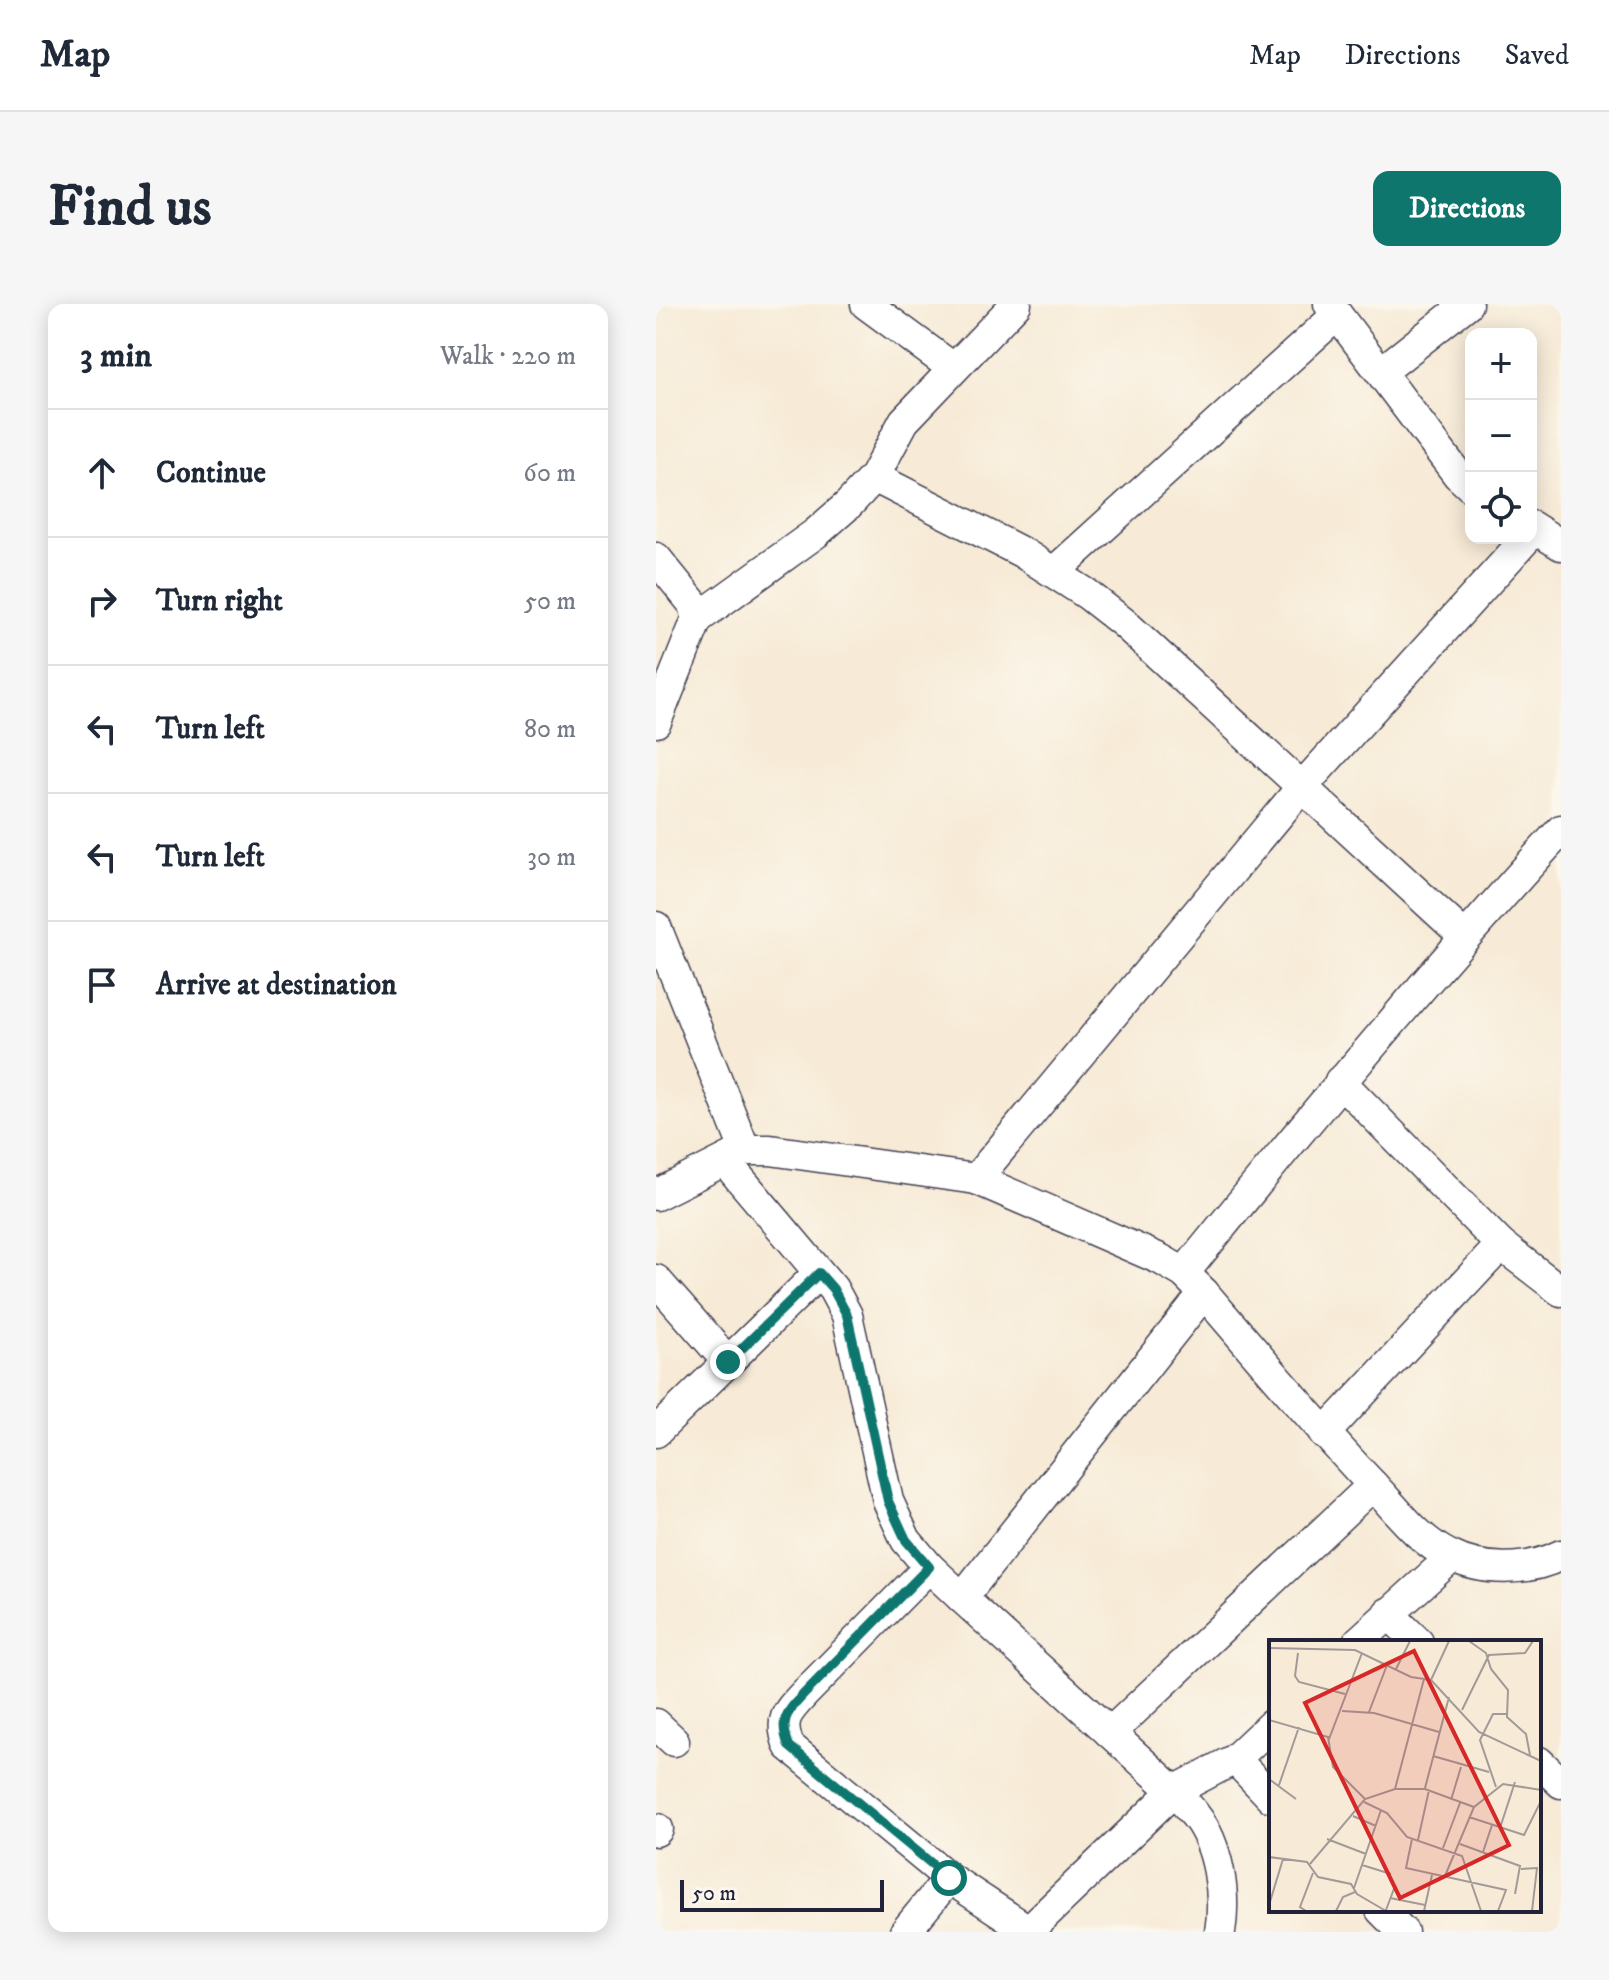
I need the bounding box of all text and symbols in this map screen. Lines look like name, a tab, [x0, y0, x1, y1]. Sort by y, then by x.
text: Map	[40, 31, 110, 79]
text: Map	[1249, 38, 1301, 73]
text: Directions	[1345, 38, 1461, 73]
text: Saved	[1505, 38, 1569, 73]
button: Directions	[1373, 171, 1561, 246]
text: Find us	[48, 173, 212, 243]
map controls	[1465, 328, 1537, 544]
button: +	[1465, 328, 1537, 400]
text: 3 min	[80, 335, 152, 377]
text: Walk · 220 m	[440, 340, 576, 373]
button: −	[1465, 400, 1537, 472]
icon: ahead	[80, 451, 124, 495]
text: Continue	[156, 455, 266, 492]
text: 60 m	[523, 457, 576, 490]
button: locate	[1465, 472, 1537, 544]
icon: right	[80, 579, 124, 623]
text: Turn right	[156, 583, 283, 620]
text: 50 m	[524, 585, 576, 618]
icon: left	[80, 707, 124, 751]
text: Turn left	[156, 711, 265, 748]
text: 80 m	[524, 713, 576, 746]
icon: left	[80, 835, 124, 879]
text: Turn left	[156, 839, 265, 876]
text: 30 m	[527, 841, 576, 874]
icon: arrive	[80, 963, 124, 1007]
text: Arrive at destination	[156, 967, 397, 1004]
route end	[710, 1344, 746, 1380]
inset map	[1269, 1640, 1541, 1912]
route start	[931, 1860, 967, 1896]
scale bar	[680, 1876, 884, 1912]
text: 50 m	[692, 1880, 736, 1907]

